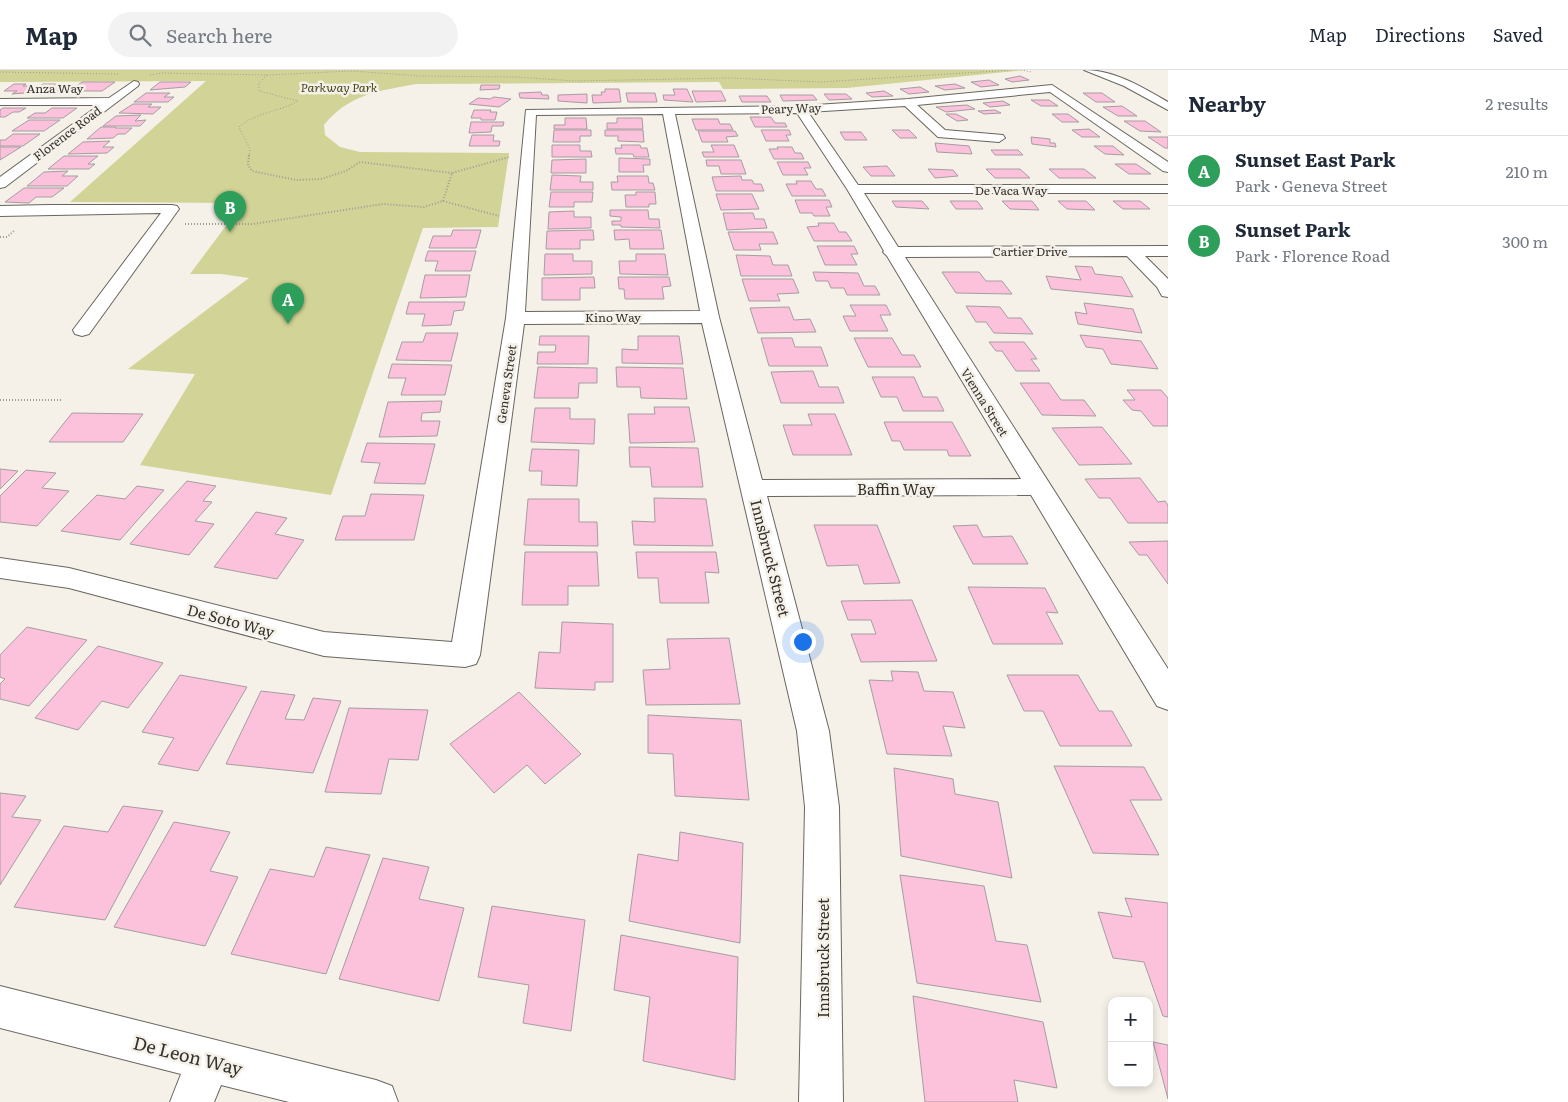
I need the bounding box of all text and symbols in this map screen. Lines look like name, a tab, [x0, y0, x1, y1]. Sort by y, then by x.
search box	[108, 12, 458, 57]
text: Map	[25, 17, 78, 52]
icon: search	[126, 21, 154, 49]
text: Search here	[166, 21, 272, 49]
text: Map	[1309, 21, 1347, 48]
text: Directions	[1375, 21, 1465, 48]
text: Saved	[1493, 21, 1543, 48]
park label: Parkway Park	[301, 78, 378, 96]
street label: Anza Way	[27, 79, 84, 97]
text: Nearby	[1188, 87, 1266, 118]
text: 2 results	[1485, 91, 1548, 115]
street label: Peary Way	[760, 98, 822, 118]
street label: Florence Road	[29, 101, 105, 165]
text: Sunset East Park	[1235, 145, 1396, 173]
text: A	[1198, 159, 1210, 183]
text: 210 m	[1505, 159, 1548, 183]
text: Park · Geneva Street	[1235, 173, 1387, 197]
street label: De Vaca Way	[975, 181, 1047, 199]
pin: B	[214, 191, 246, 232]
text: Sunset Park	[1235, 215, 1351, 243]
text: B	[1198, 229, 1210, 253]
text: 300 m	[1502, 229, 1548, 253]
street label: Cartier Drive	[993, 242, 1067, 260]
text: Park · Florence Road	[1235, 243, 1390, 267]
pin: A	[272, 283, 304, 324]
street label: Kino Way	[585, 308, 641, 326]
street label: Geneva Street	[492, 343, 520, 424]
street label: Vienna Street	[957, 364, 1013, 440]
street label: Baffin Way	[857, 477, 935, 500]
street label: Innsbruck Street	[745, 497, 797, 619]
street label: De Soto Way	[185, 597, 278, 643]
your location	[790, 629, 816, 655]
street label: Innsbruck Street	[811, 898, 834, 1018]
map controls	[1108, 997, 1153, 1087]
button: +	[1108, 997, 1153, 1042]
street label: De Leon Way	[130, 1028, 246, 1082]
button: −	[1108, 1042, 1153, 1087]

